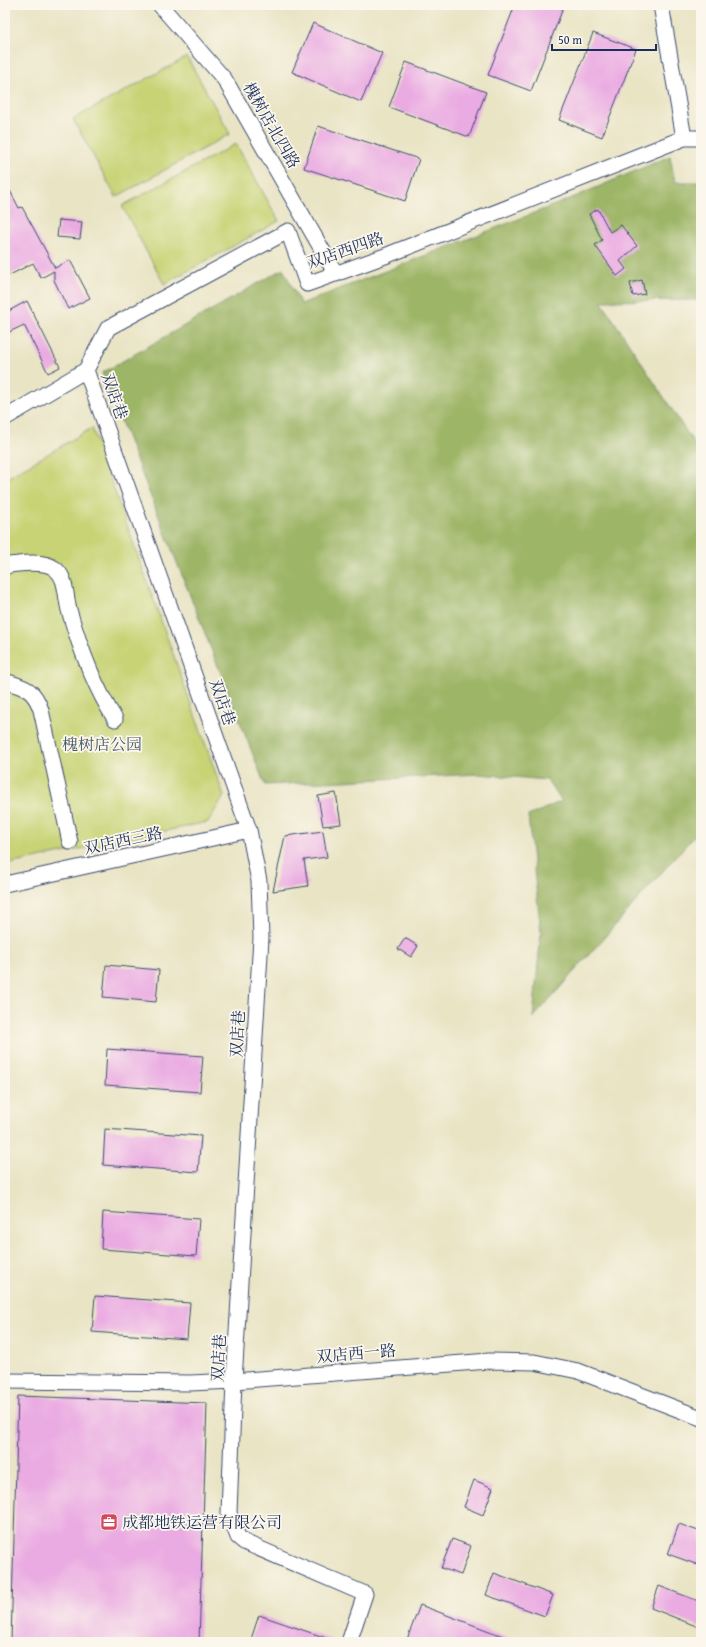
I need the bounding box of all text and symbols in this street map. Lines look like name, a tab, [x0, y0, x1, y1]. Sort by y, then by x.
scale bar	[552, 26, 656, 52]
text: 50 m	[558, 31, 582, 48]
street label: 槐树店北四路	[238, 77, 306, 173]
street label: 双店西四路	[303, 226, 387, 274]
street label: 双店巷	[96, 369, 134, 423]
street label: 双店巷	[204, 675, 242, 729]
park label: 槐树店公园	[62, 732, 142, 756]
street label: 双店西三路	[81, 820, 165, 860]
street label: 双店巷	[224, 1009, 250, 1059]
street label: 双店巷	[205, 1333, 231, 1383]
street label: 双店西一路	[315, 1338, 397, 1368]
place label: 成都地铁运营有限公司	[122, 1510, 282, 1534]
office icon: 成都地铁运营有限公司	[99, 1512, 119, 1532]

